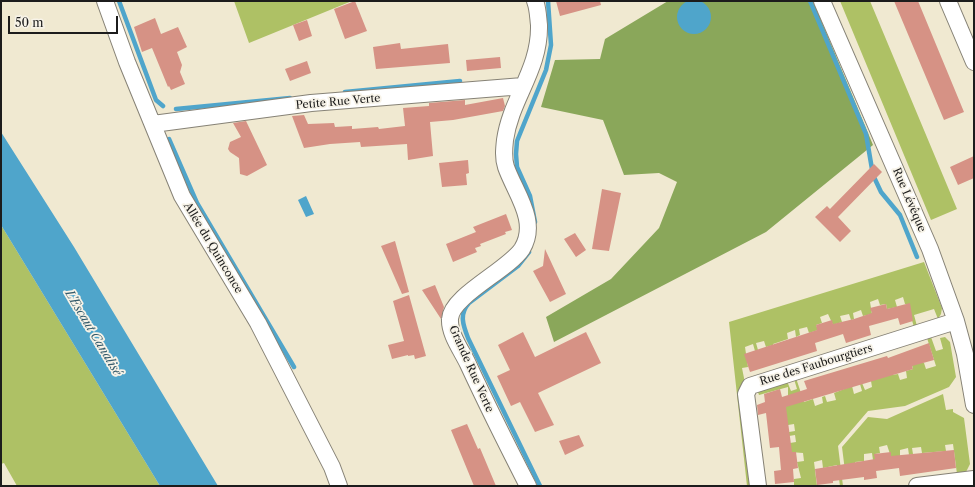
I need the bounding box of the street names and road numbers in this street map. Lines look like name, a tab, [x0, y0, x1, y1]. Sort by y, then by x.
street label: Petite Rue Verte	[295, 92, 381, 112]
street label: Rue Lévêque	[890, 166, 928, 234]
street label: Allée du Quinconce	[181, 200, 245, 296]
street label: Grande Rue Verte	[446, 324, 496, 414]
street label: Rue des Faubourgtiers	[758, 342, 874, 388]

